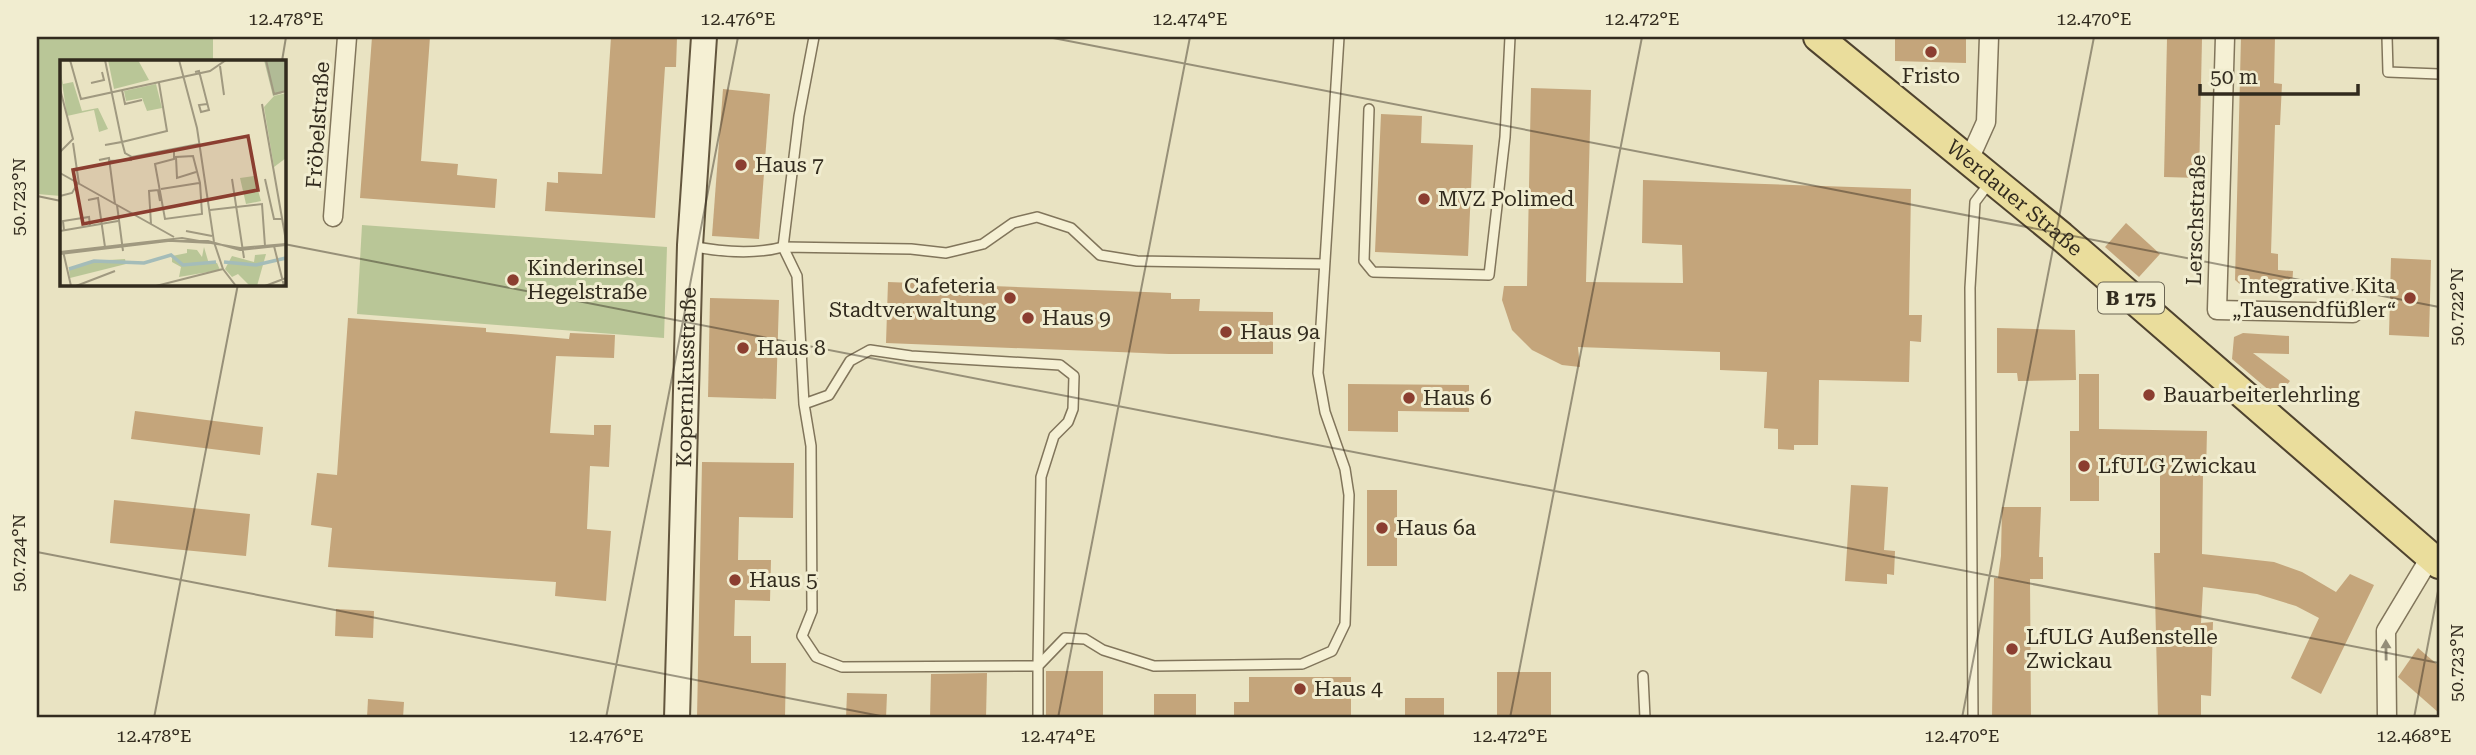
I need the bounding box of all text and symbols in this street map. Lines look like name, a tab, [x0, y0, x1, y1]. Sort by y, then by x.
text: 12.478°E	[248, 8, 324, 29]
text: 12.476°E	[700, 8, 776, 29]
text: 12.474°E	[1152, 8, 1228, 29]
text: 12.472°E	[1604, 8, 1680, 29]
text: 12.470°E	[2056, 8, 2132, 29]
marker: Fristo	[1923, 44, 1939, 60]
scale bar	[2200, 52, 2357, 96]
inset map	[60, 60, 285, 285]
street label: Fröbelstraße	[302, 61, 334, 189]
place label: Fristo	[1902, 64, 1960, 88]
text: 50 m	[2210, 65, 2258, 89]
street label: Werdauer Straße	[1942, 135, 2087, 261]
place label: Haus 7	[755, 153, 824, 177]
street label: Lerschstraße	[2182, 154, 2210, 286]
marker: Haus 7	[733, 157, 749, 173]
text: 50.723°N	[8, 158, 29, 236]
place label: MVZ Polimed	[1438, 187, 1575, 211]
marker: MVZ Polimed	[1416, 191, 1432, 207]
place label: Kinderinsel Hegelstraße	[527, 256, 647, 304]
text: 50.722°N	[2446, 268, 2467, 346]
marker: Kinderinsel Hegelstraße	[505, 272, 521, 288]
place label: Cafeteria Stadtverwaltung	[829, 274, 997, 322]
place label: Integrative Kita „Tausendfüßler“	[2233, 274, 2397, 322]
road number: B 175	[2098, 282, 2164, 314]
street label: Kopernikusstraße	[672, 287, 701, 468]
marker: Cafeteria Stadtverwaltung	[1002, 290, 1018, 306]
marker: Integrative Kita „Tausendfüßler“	[2402, 290, 2418, 306]
place label: Haus 9	[1042, 306, 1111, 330]
marker: Haus 9	[1020, 310, 1036, 326]
place label: Haus 9a	[1240, 320, 1321, 344]
marker: Haus 9a	[1218, 324, 1234, 340]
place label: Haus 8	[757, 336, 826, 360]
marker: Haus 8	[735, 340, 751, 356]
place label: Bauarbeiterlehrling	[2163, 383, 2360, 407]
place label: Haus 6	[1423, 386, 1492, 410]
marker: Bauarbeiterlehrling	[2141, 387, 2157, 403]
marker: Haus 6	[1401, 390, 1417, 406]
place label: LfULG Zwickau	[2098, 454, 2256, 478]
marker: LfULG Zwickau	[2076, 458, 2092, 474]
text: 50.724°N	[8, 514, 29, 592]
place label: Haus 6a	[1396, 516, 1477, 540]
marker: Haus 6a	[1374, 520, 1390, 536]
place label: Haus 5	[749, 568, 818, 592]
marker: Haus 5	[727, 572, 743, 588]
text: 50.723°N	[2446, 624, 2467, 702]
place label: LfULG Außenstelle Zwickau	[2026, 625, 2218, 673]
one-way arrow	[2380, 639, 2392, 661]
marker: LfULG Außenstelle Zwickau	[2004, 641, 2020, 657]
place label: Haus 4	[1314, 677, 1383, 701]
marker: Haus 4	[1292, 681, 1308, 697]
text: 12.478°E	[116, 725, 192, 746]
text: 12.476°E	[568, 725, 644, 746]
text: 12.474°E	[1020, 725, 1096, 746]
text: 12.472°E	[1472, 725, 1548, 746]
text: 12.470°E	[1924, 725, 2000, 746]
text: 12.468°E	[2376, 725, 2452, 746]

